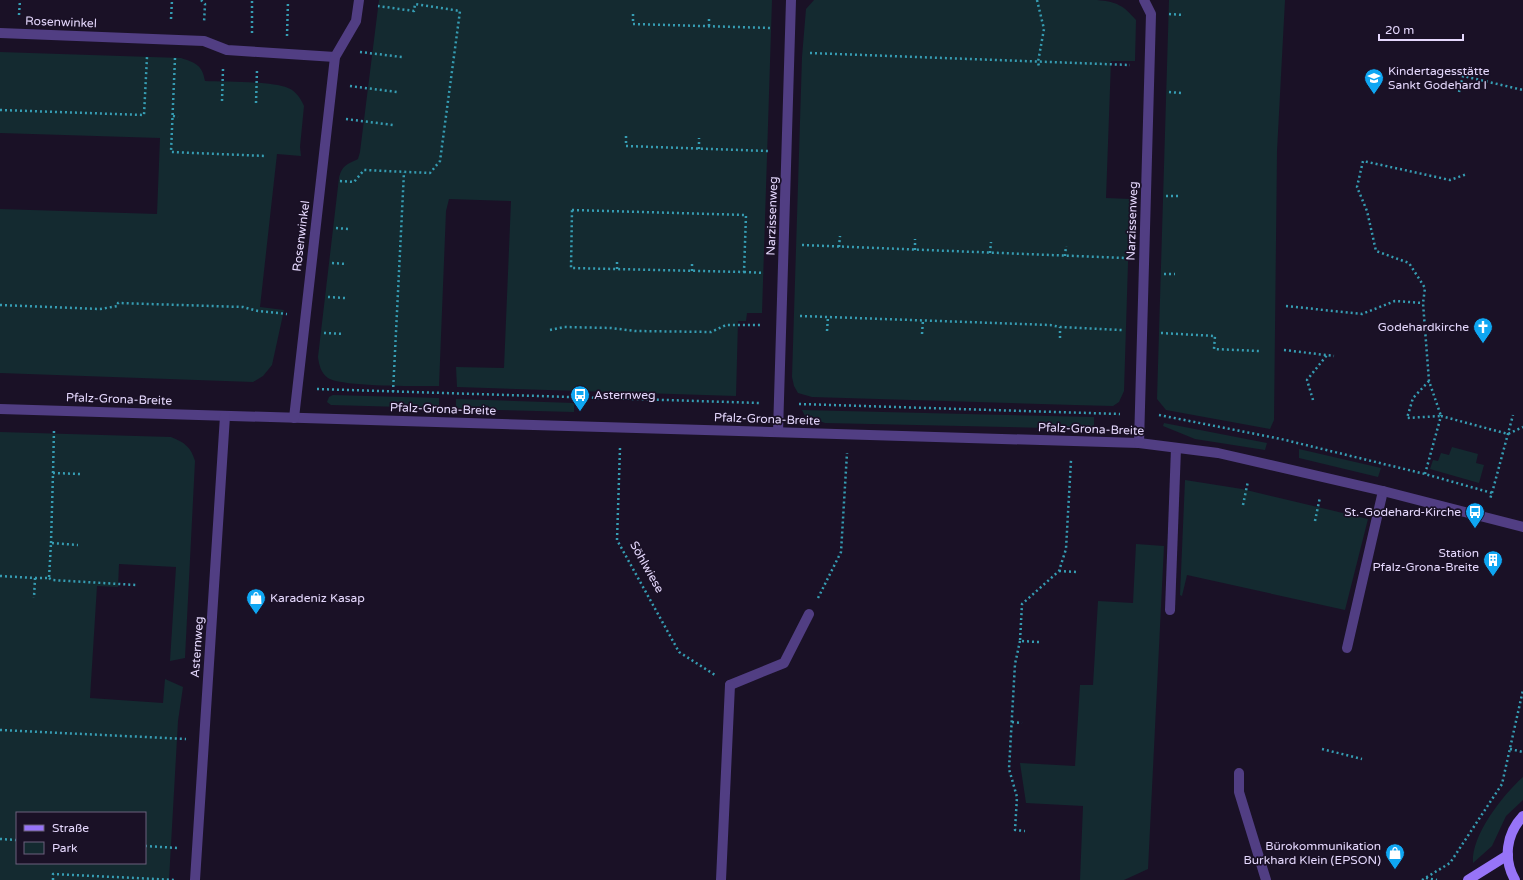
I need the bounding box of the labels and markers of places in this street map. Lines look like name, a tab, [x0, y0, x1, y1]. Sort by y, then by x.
place label: Kindertagesstätte Sankt Godehard I	[1388, 64, 1490, 92]
school or university icon: Kindertagesstätte Sankt Godehard I	[1363, 67, 1385, 95]
church icon: Godehardkirche	[1472, 316, 1494, 344]
place label: Godehardkirche	[1378, 320, 1469, 334]
bus stop icon: Asternweg	[569, 384, 591, 412]
place label: Asternweg	[594, 388, 656, 402]
bus stop icon: St.-Godehard-Kirche	[1464, 501, 1486, 529]
place label: St.-Godehard-Kirche	[1344, 505, 1461, 519]
place label: Station Pfalz-Grona-Breite	[1372, 546, 1479, 574]
building icon: Station Pfalz-Grona-Breite	[1482, 549, 1504, 577]
shop icon: Karadeniz Kasap	[245, 587, 267, 615]
place label: Karadeniz Kasap	[270, 591, 365, 605]
place label: Bürokommunikation Burkhard Klein (EPSON)	[1244, 839, 1381, 867]
shop icon: Bürokommunikation Burkhard Klein (EPSON)	[1384, 842, 1406, 870]

